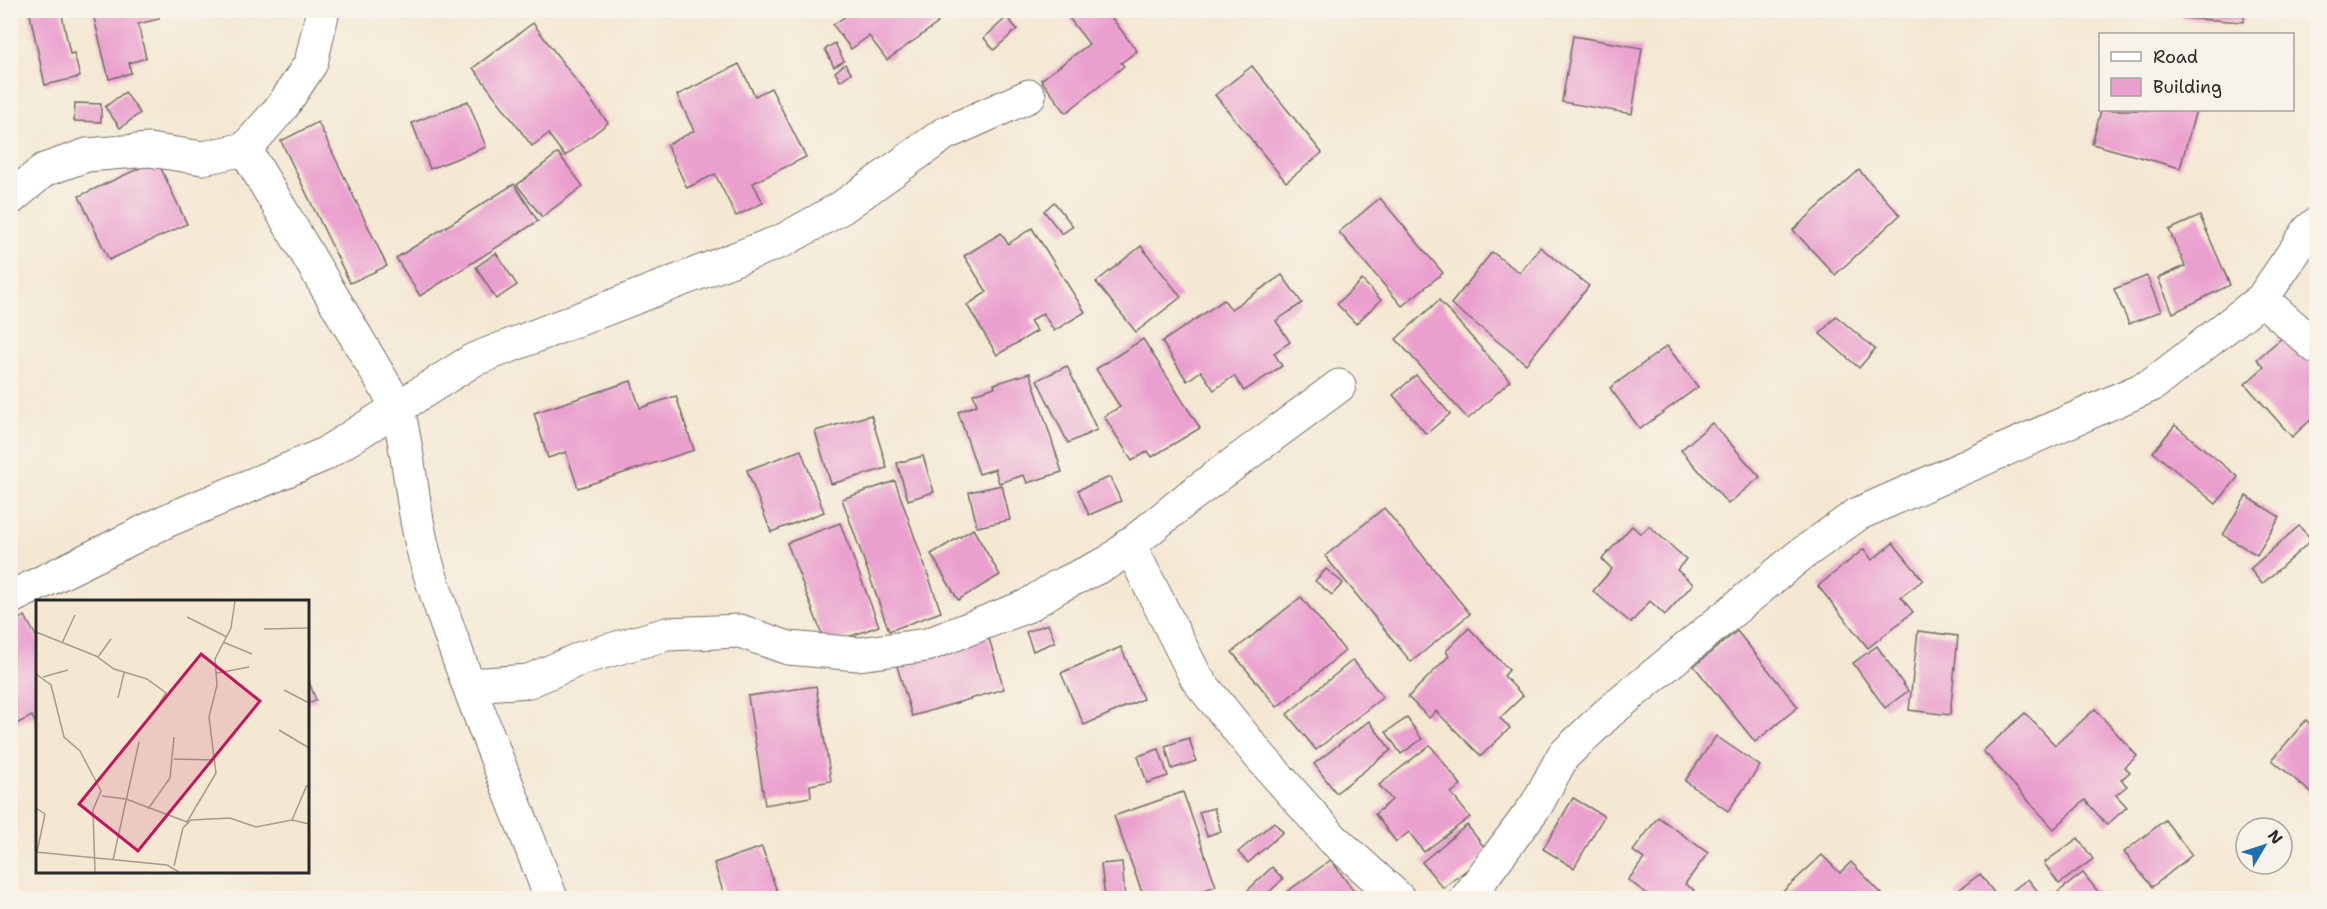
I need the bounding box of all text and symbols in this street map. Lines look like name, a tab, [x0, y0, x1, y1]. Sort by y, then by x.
legend	[2099, 33, 2294, 111]
text: Road	[2153, 45, 2198, 69]
text: Building	[2153, 75, 2222, 99]
inset map	[36, 600, 309, 873]
north arrow	[2234, 816, 2294, 876]
text: N	[2263, 825, 2287, 848]

